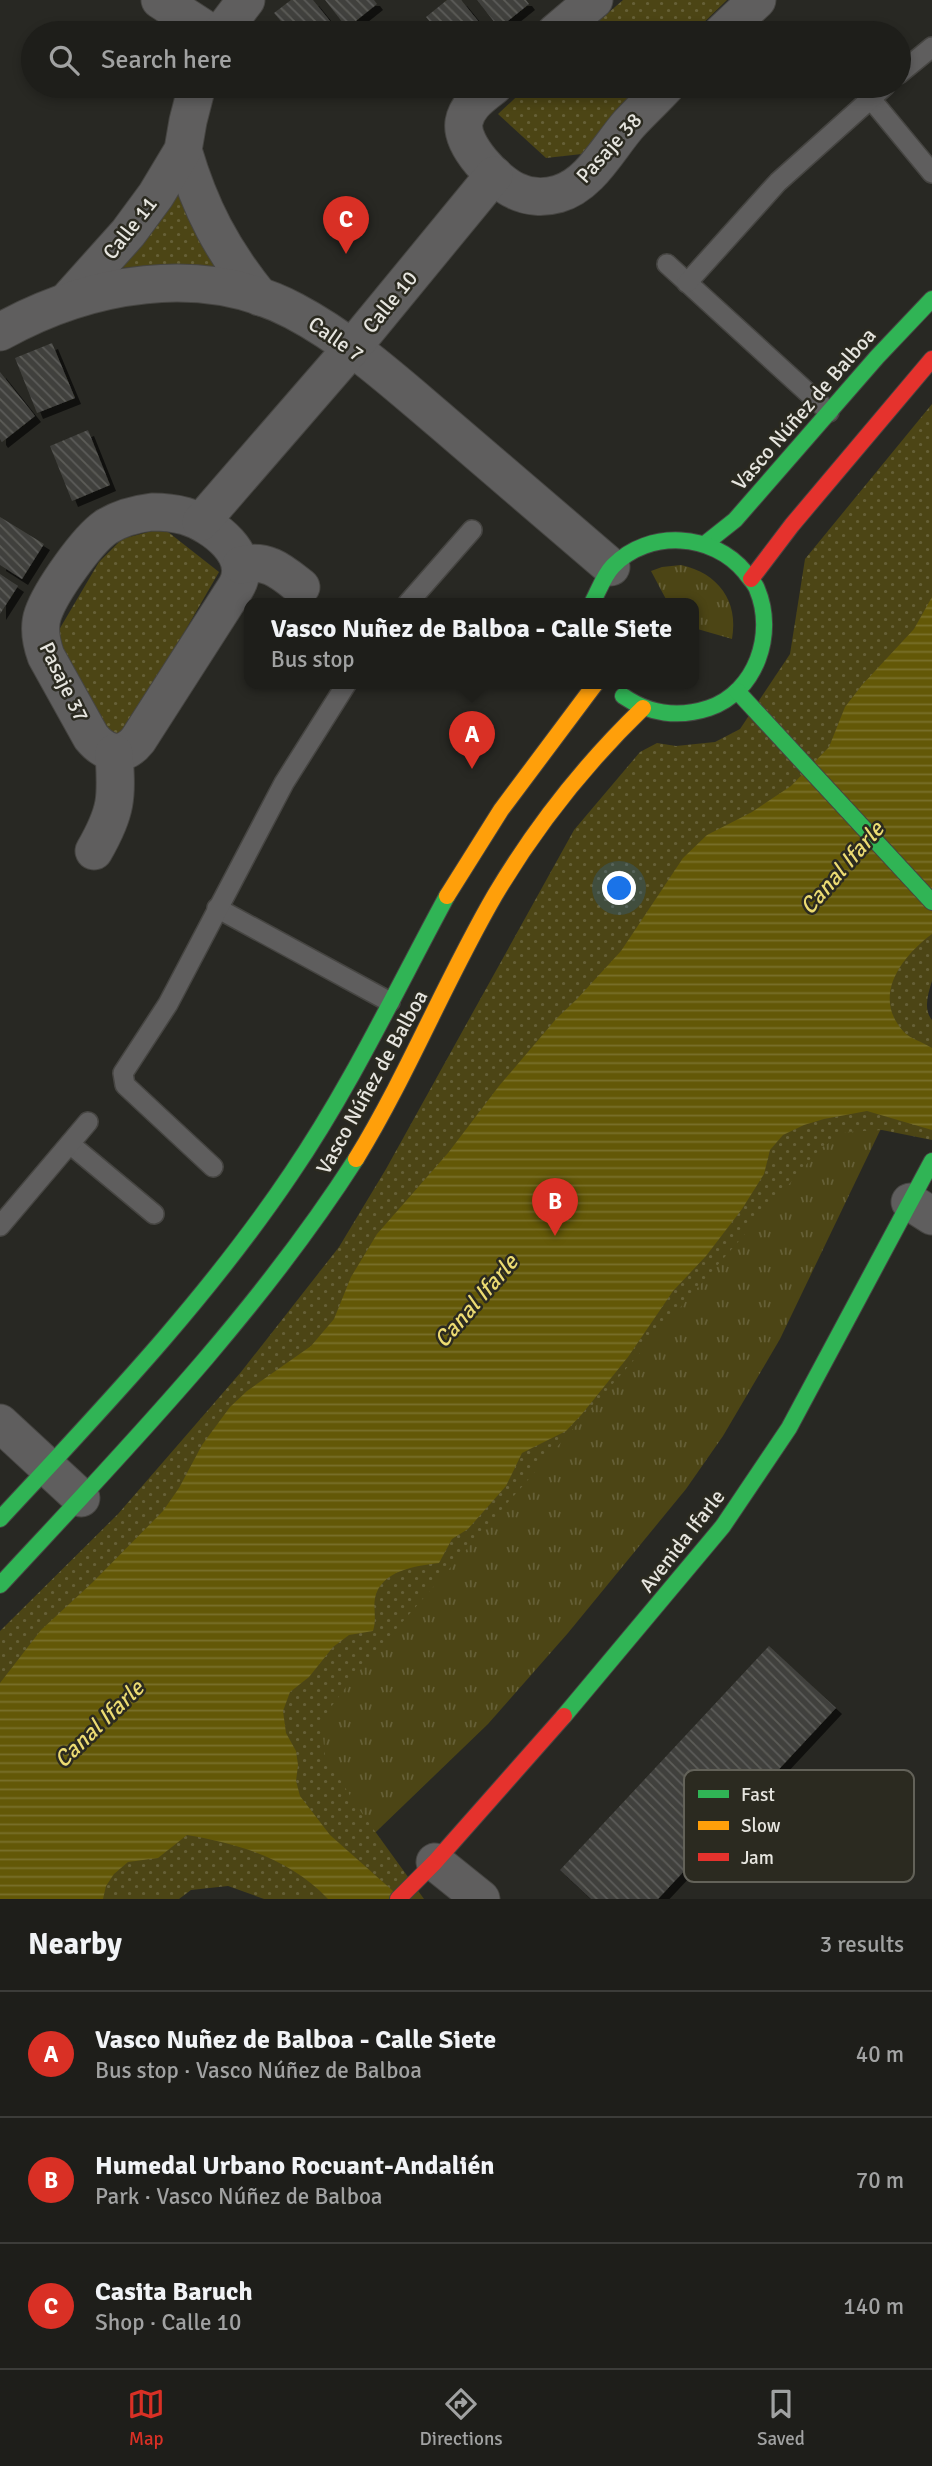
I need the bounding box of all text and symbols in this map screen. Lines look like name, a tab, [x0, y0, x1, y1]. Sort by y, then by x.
search box	[21, 21, 911, 98]
icon: search	[45, 41, 83, 79]
text: Search here	[101, 44, 232, 76]
street label: Pasaje 38	[571, 107, 647, 189]
street label: Calle 11	[97, 191, 163, 265]
pin: C	[323, 196, 369, 254]
street label: Calle 10	[357, 265, 423, 339]
street label: Calle 7	[303, 311, 369, 367]
street label: Vasco Núñez de Balboa	[726, 323, 882, 495]
popup	[244, 598, 699, 689]
text: Vasco Nuñez de Balboa - Calle Siete	[271, 613, 672, 645]
street label: Pasaje 37	[34, 638, 94, 726]
text: Bus stop	[271, 645, 355, 674]
pin: A	[449, 711, 495, 769]
water label: Canal Ifarle	[794, 814, 891, 921]
your location	[602, 871, 636, 905]
street label: Vasco Núñez de Balboa	[311, 985, 433, 1179]
pin: B	[532, 1178, 578, 1236]
water label: Canal Ifarle	[428, 1247, 525, 1354]
street label: Avenida Ifarle	[634, 1484, 730, 1598]
water label: Canal Ifarle	[48, 1673, 151, 1774]
legend	[684, 1770, 914, 1882]
text: Fast	[741, 1783, 775, 1807]
text: Slow	[741, 1814, 781, 1838]
text: Jam	[741, 1846, 774, 1870]
text: Nearby	[28, 1926, 122, 1963]
text: 3 results	[820, 1930, 904, 1959]
text: Vasco Nuñez de Balboa - Calle Siete	[95, 2024, 496, 2056]
text: A	[44, 2040, 58, 2069]
text: 40 m	[856, 2040, 904, 2069]
text: Bus stop · Vasco Núñez de Balboa	[95, 2056, 422, 2085]
text: Humedal Urbano Rocuant-Andalién	[95, 2150, 495, 2182]
text: B	[44, 2166, 58, 2195]
text: 70 m	[856, 2166, 904, 2195]
text: Park · Vasco Núñez de Balboa	[95, 2182, 383, 2211]
text: Casita Baruch	[95, 2276, 253, 2308]
text: C	[44, 2292, 58, 2321]
text: 140 m	[843, 2292, 904, 2321]
text: Shop · Calle 10	[95, 2308, 241, 2337]
tab: Map	[127, 2385, 165, 2451]
tab: Directions	[420, 2385, 503, 2451]
tab: Saved	[757, 2385, 805, 2451]

